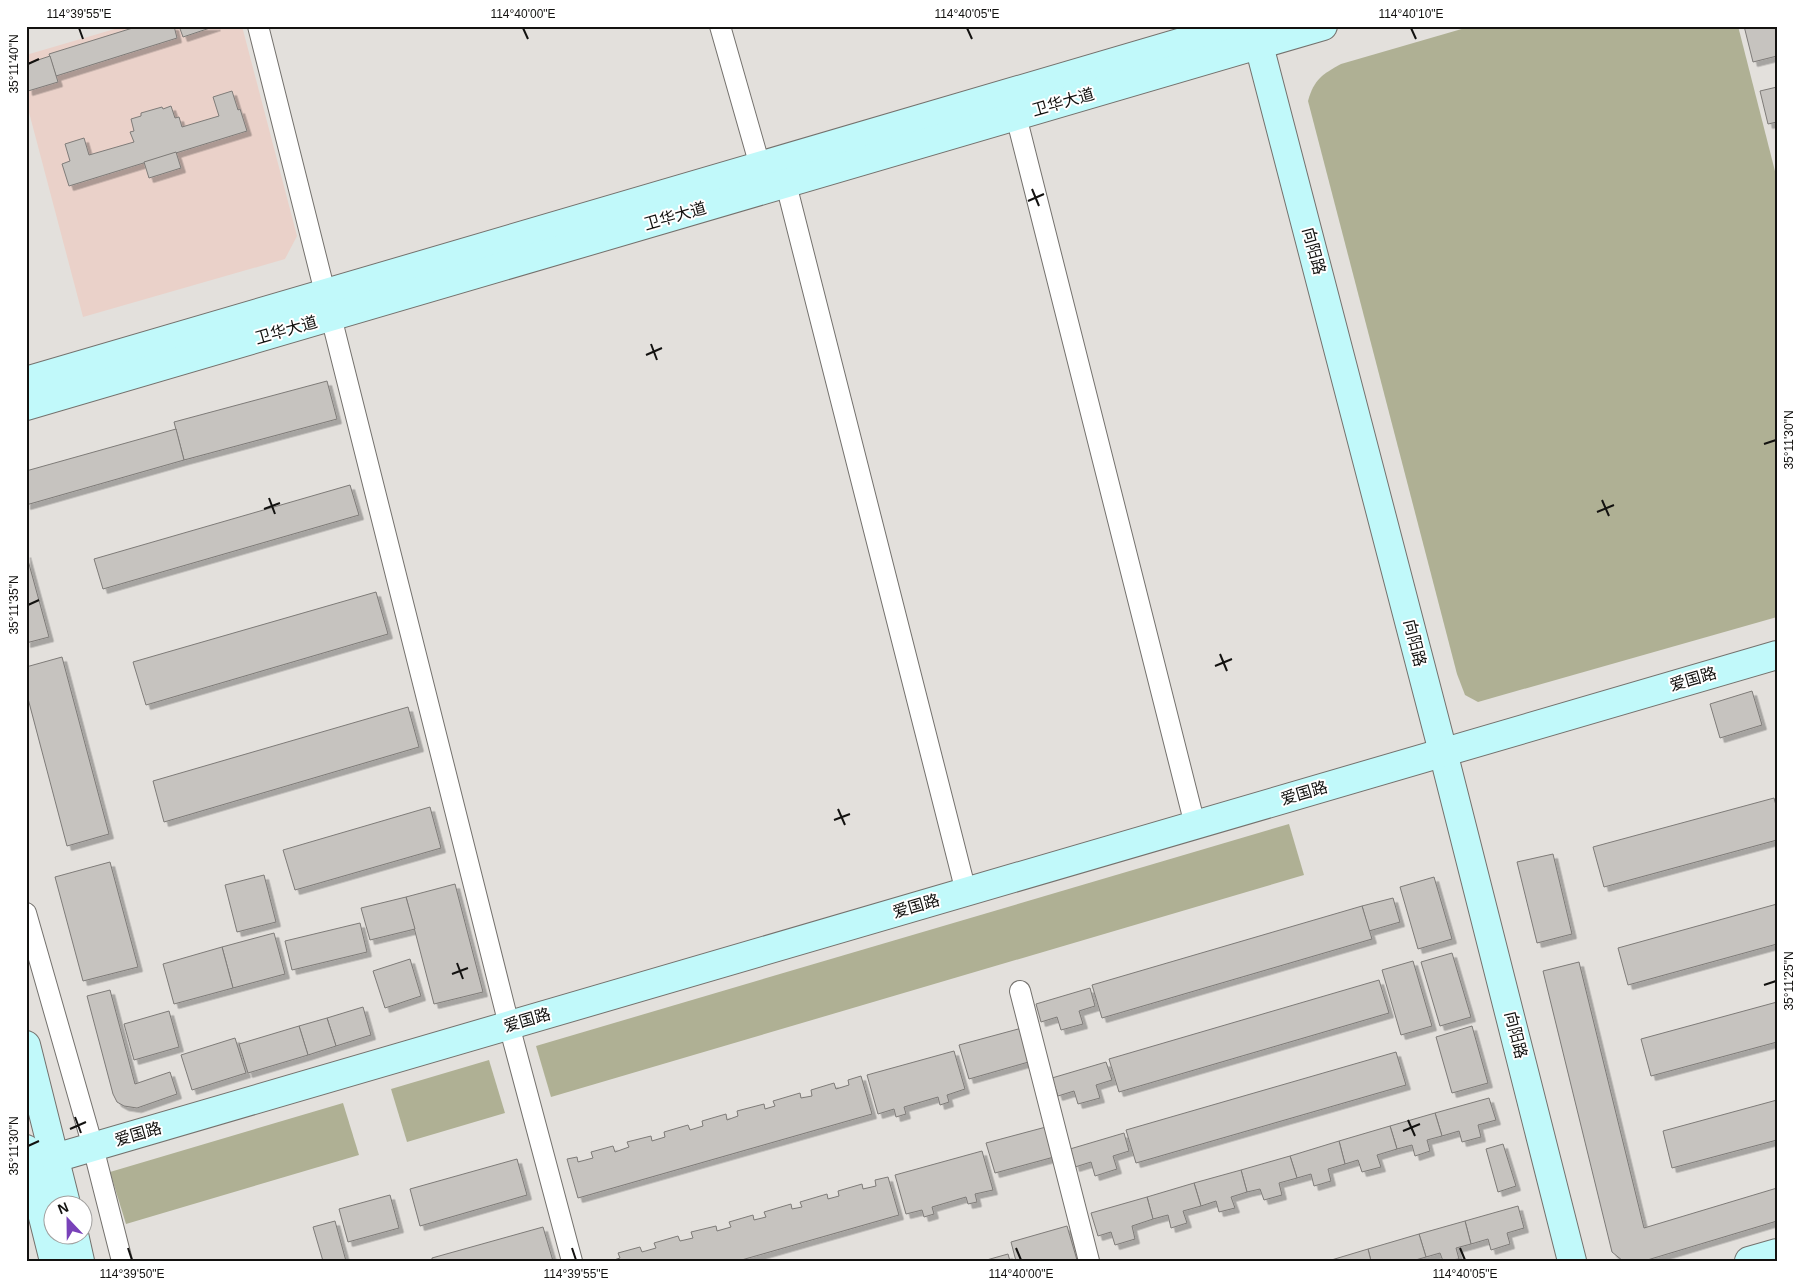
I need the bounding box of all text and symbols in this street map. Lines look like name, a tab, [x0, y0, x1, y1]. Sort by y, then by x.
text: 114°39'55"E	[46, 7, 112, 21]
text: 114°40'00"E	[490, 7, 556, 21]
text: 114°40'05"E	[934, 7, 1000, 21]
text: 114°40'10"E	[1378, 7, 1444, 21]
text: 35°11'40"N	[7, 34, 21, 94]
street label: 卫华大道	[1030, 85, 1096, 119]
street label: 卫华大道	[642, 199, 708, 233]
street label: 向阳路	[1300, 226, 1328, 276]
street label: 卫华大道	[253, 313, 319, 347]
text: 35°11'30"N	[1782, 410, 1796, 470]
text: 35°11'35"N	[7, 575, 21, 635]
street label: 向阳路	[1401, 618, 1429, 668]
street label: 爱国路	[1668, 664, 1718, 694]
street label: 爱国路	[1279, 778, 1329, 808]
street label: 爱国路	[891, 891, 941, 921]
text: 35°11'25"N	[1782, 951, 1796, 1011]
street label: 爱国路	[502, 1005, 552, 1035]
street label: 向阳路	[1502, 1010, 1530, 1060]
text: 35°11'30"N	[7, 1116, 21, 1176]
street label: 爱国路	[113, 1119, 163, 1149]
north arrow	[42, 1194, 92, 1244]
text: N	[55, 1199, 71, 1217]
text: 114°39'50"E	[99, 1267, 165, 1281]
text: 114°39'55"E	[543, 1267, 609, 1281]
text: 114°40'00"E	[988, 1267, 1054, 1281]
text: 114°40'05"E	[1432, 1267, 1498, 1281]

